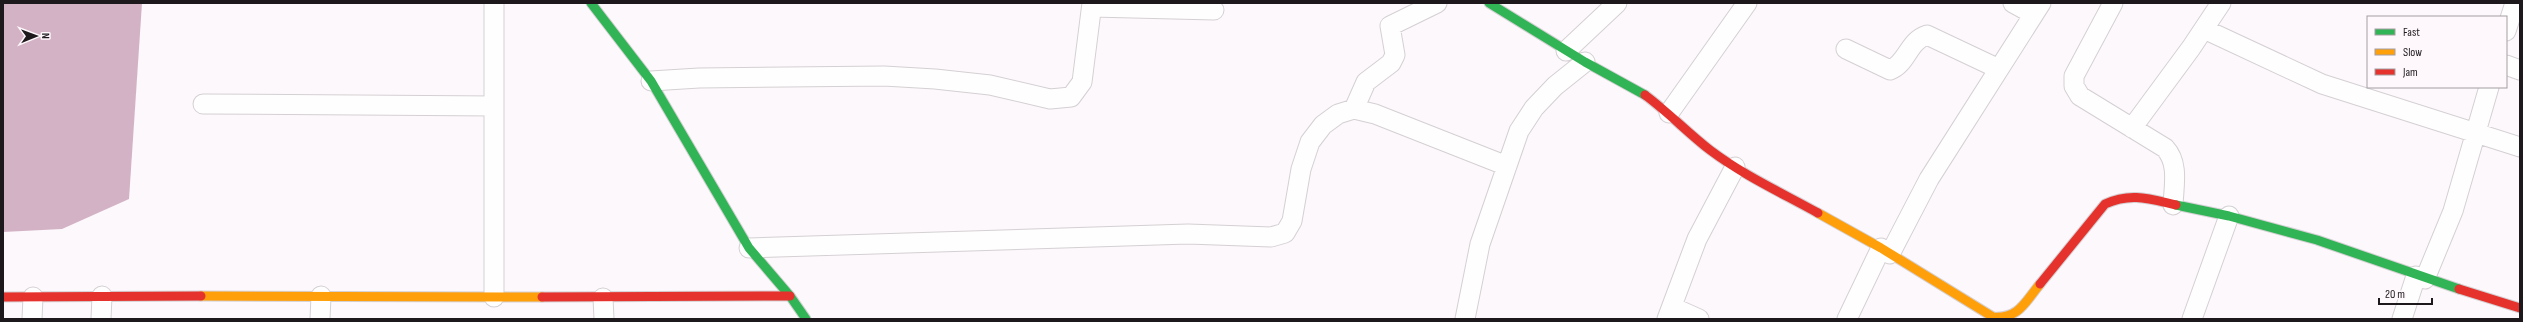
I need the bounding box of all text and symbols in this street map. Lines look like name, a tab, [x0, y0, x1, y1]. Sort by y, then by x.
north arrow	[16, 16, 56, 56]
legend	[2367, 16, 2507, 88]
text: Fast	[2403, 25, 2420, 40]
text: N	[39, 33, 52, 39]
text: Slow	[2403, 45, 2422, 60]
text: Jam	[2402, 65, 2418, 80]
scale bar	[2379, 280, 2432, 306]
text: 20 m	[2385, 287, 2405, 302]

